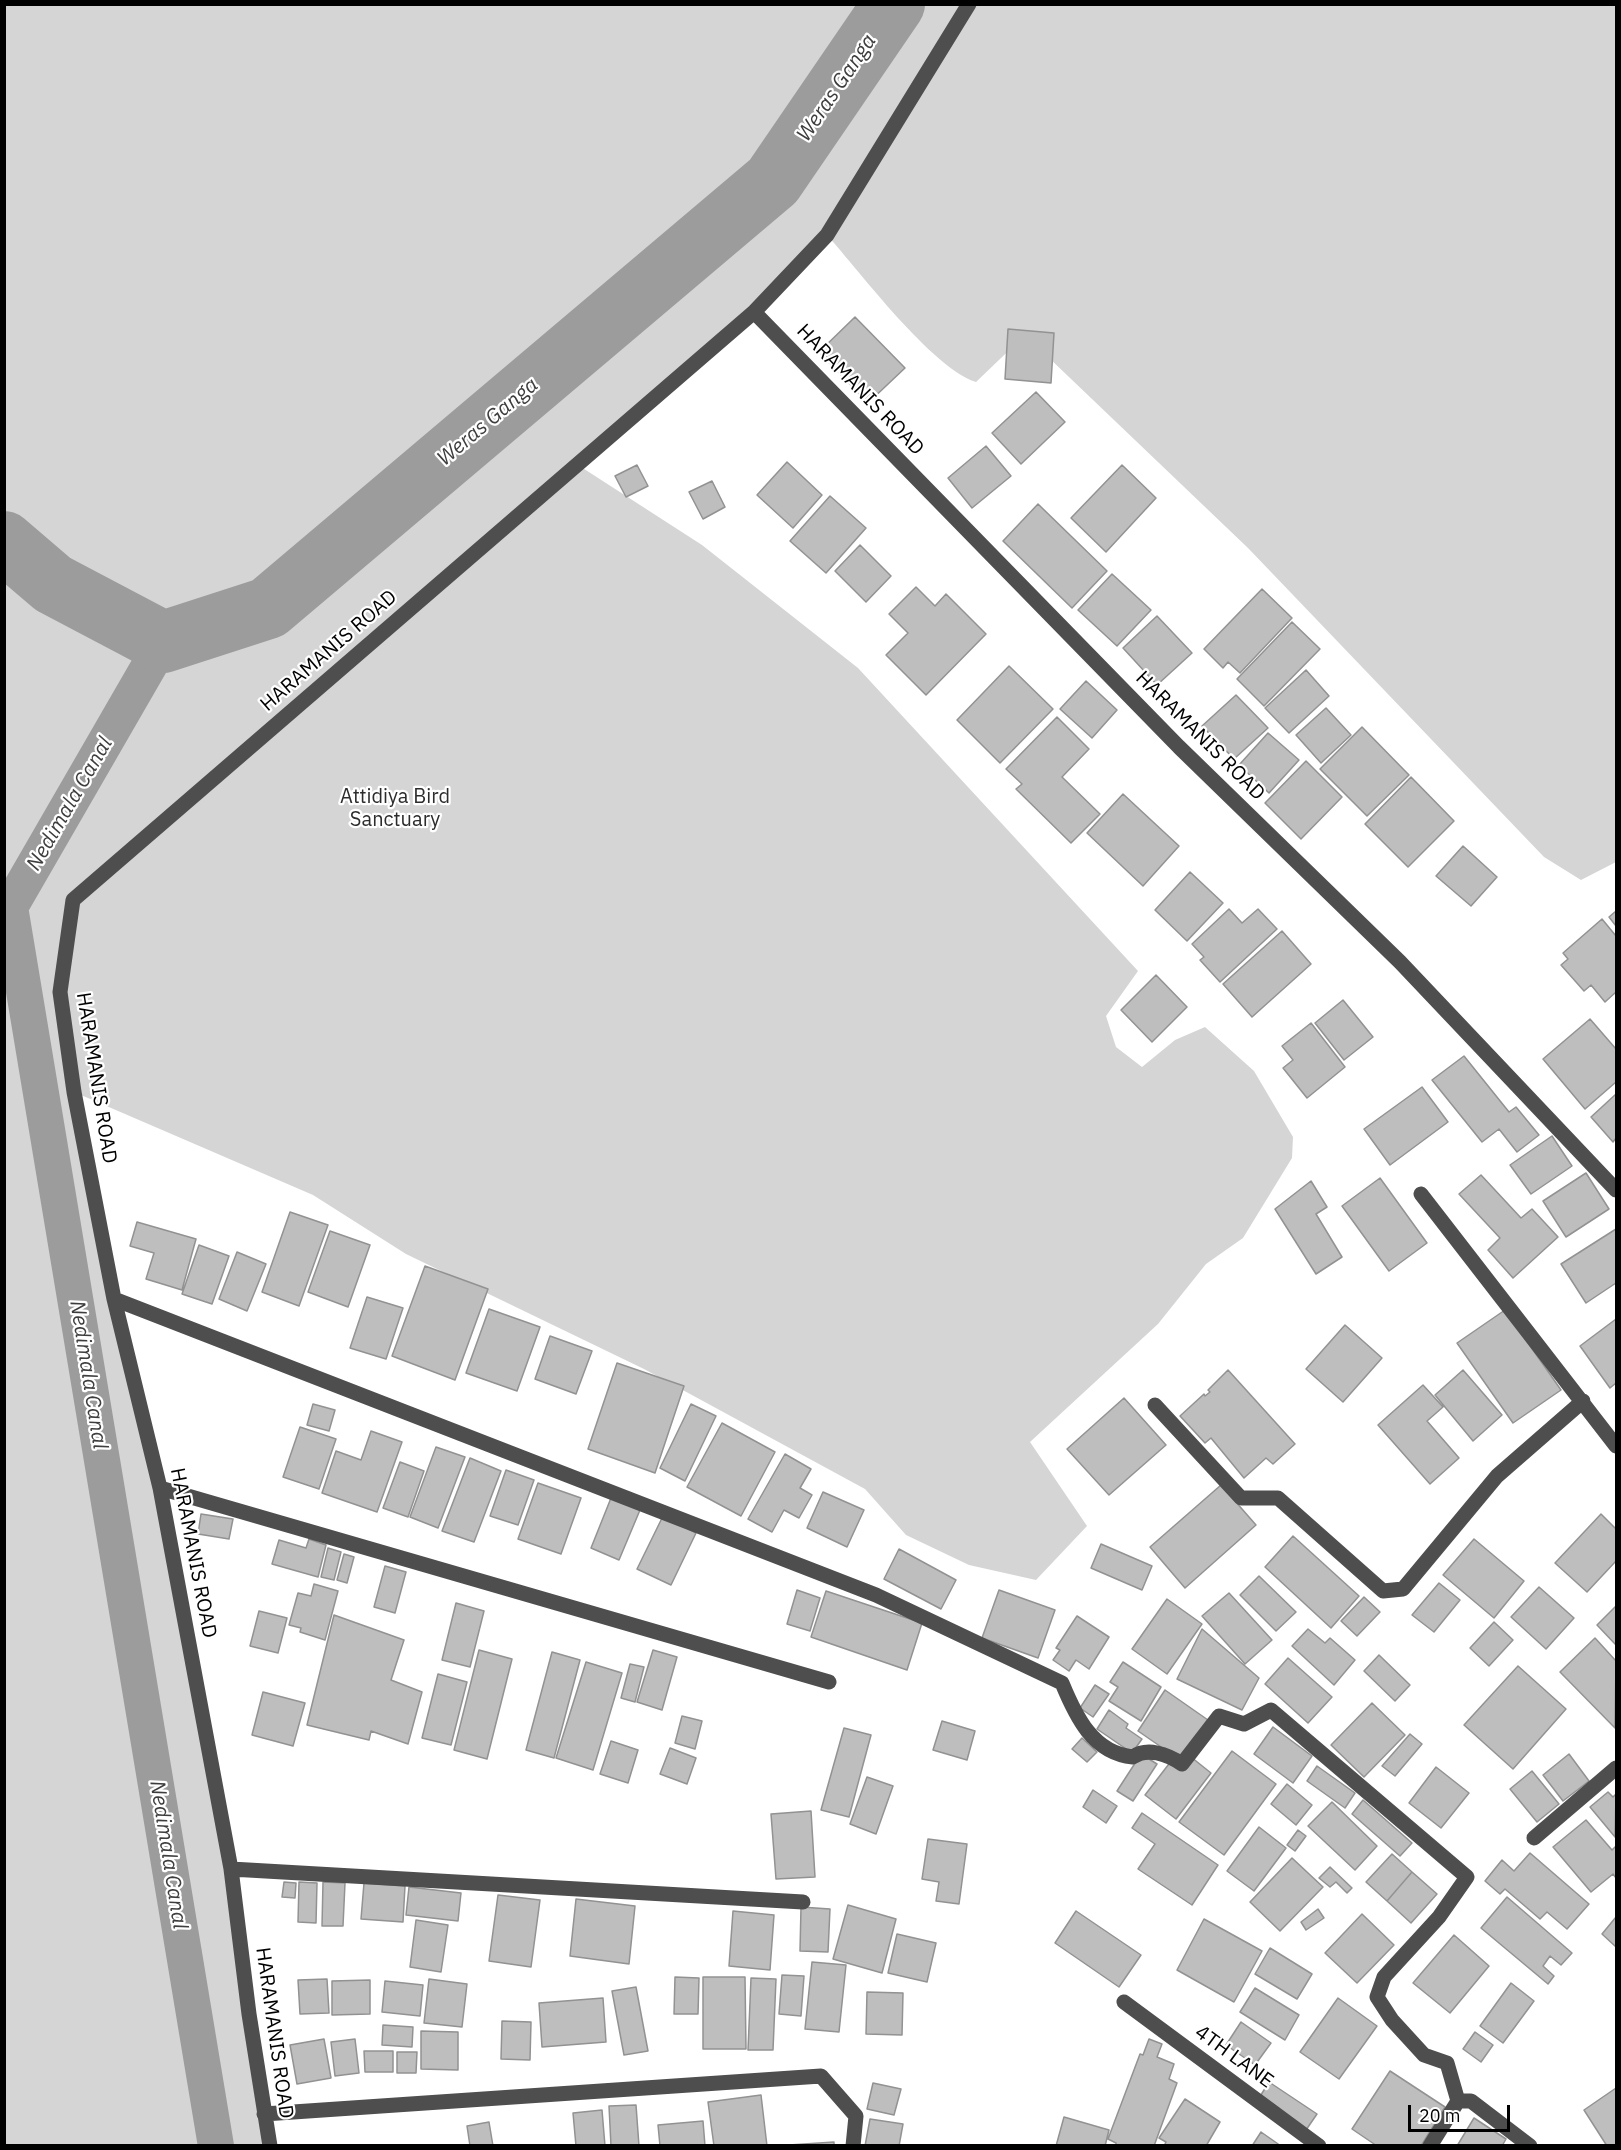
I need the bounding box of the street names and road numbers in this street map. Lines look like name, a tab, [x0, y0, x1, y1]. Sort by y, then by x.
street label: HARAMANIS ROAD	[791, 320, 929, 460]
street label: HARAMANIS ROAD	[256, 585, 402, 717]
street label: HARAMANIS ROAD	[1130, 666, 1270, 806]
street label: HARAMANIS ROAD	[71, 991, 121, 1165]
street label: HARAMANIS ROAD	[165, 1466, 221, 1640]
street label: HARAMANIS ROAD	[250, 1946, 298, 2120]
street label: 4TH LANE	[1190, 2020, 1278, 2094]

